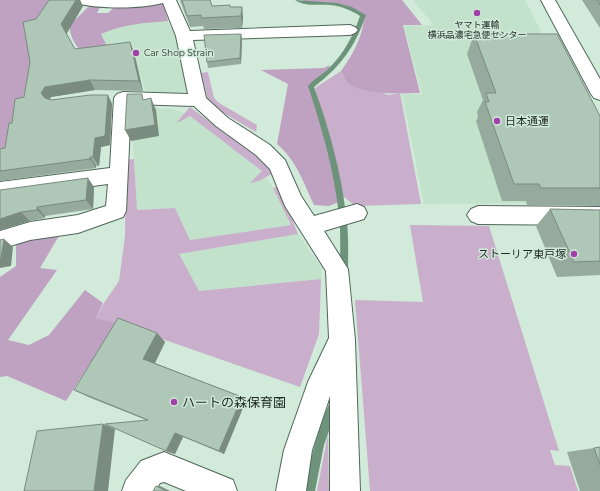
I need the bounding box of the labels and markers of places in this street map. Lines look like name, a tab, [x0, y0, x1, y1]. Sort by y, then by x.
marker: ヤマト運輸 横浜品濃宅急便センター	[472, 8, 482, 18]
place label: ヤマト運輸 横浜品濃宅急便センター	[427, 19, 527, 40]
place label: Car Shop Strain	[144, 47, 214, 58]
marker: Car Shop Strain	[131, 48, 141, 58]
place label: 日本通運	[505, 114, 549, 128]
marker: 日本通運	[492, 116, 502, 126]
place label: ストーリア東戸塚	[478, 247, 566, 261]
marker: ストーリア東戸塚	[569, 249, 579, 259]
place label: ハートの森保育園	[182, 394, 286, 410]
marker: ハートの森保育園	[169, 397, 179, 407]

